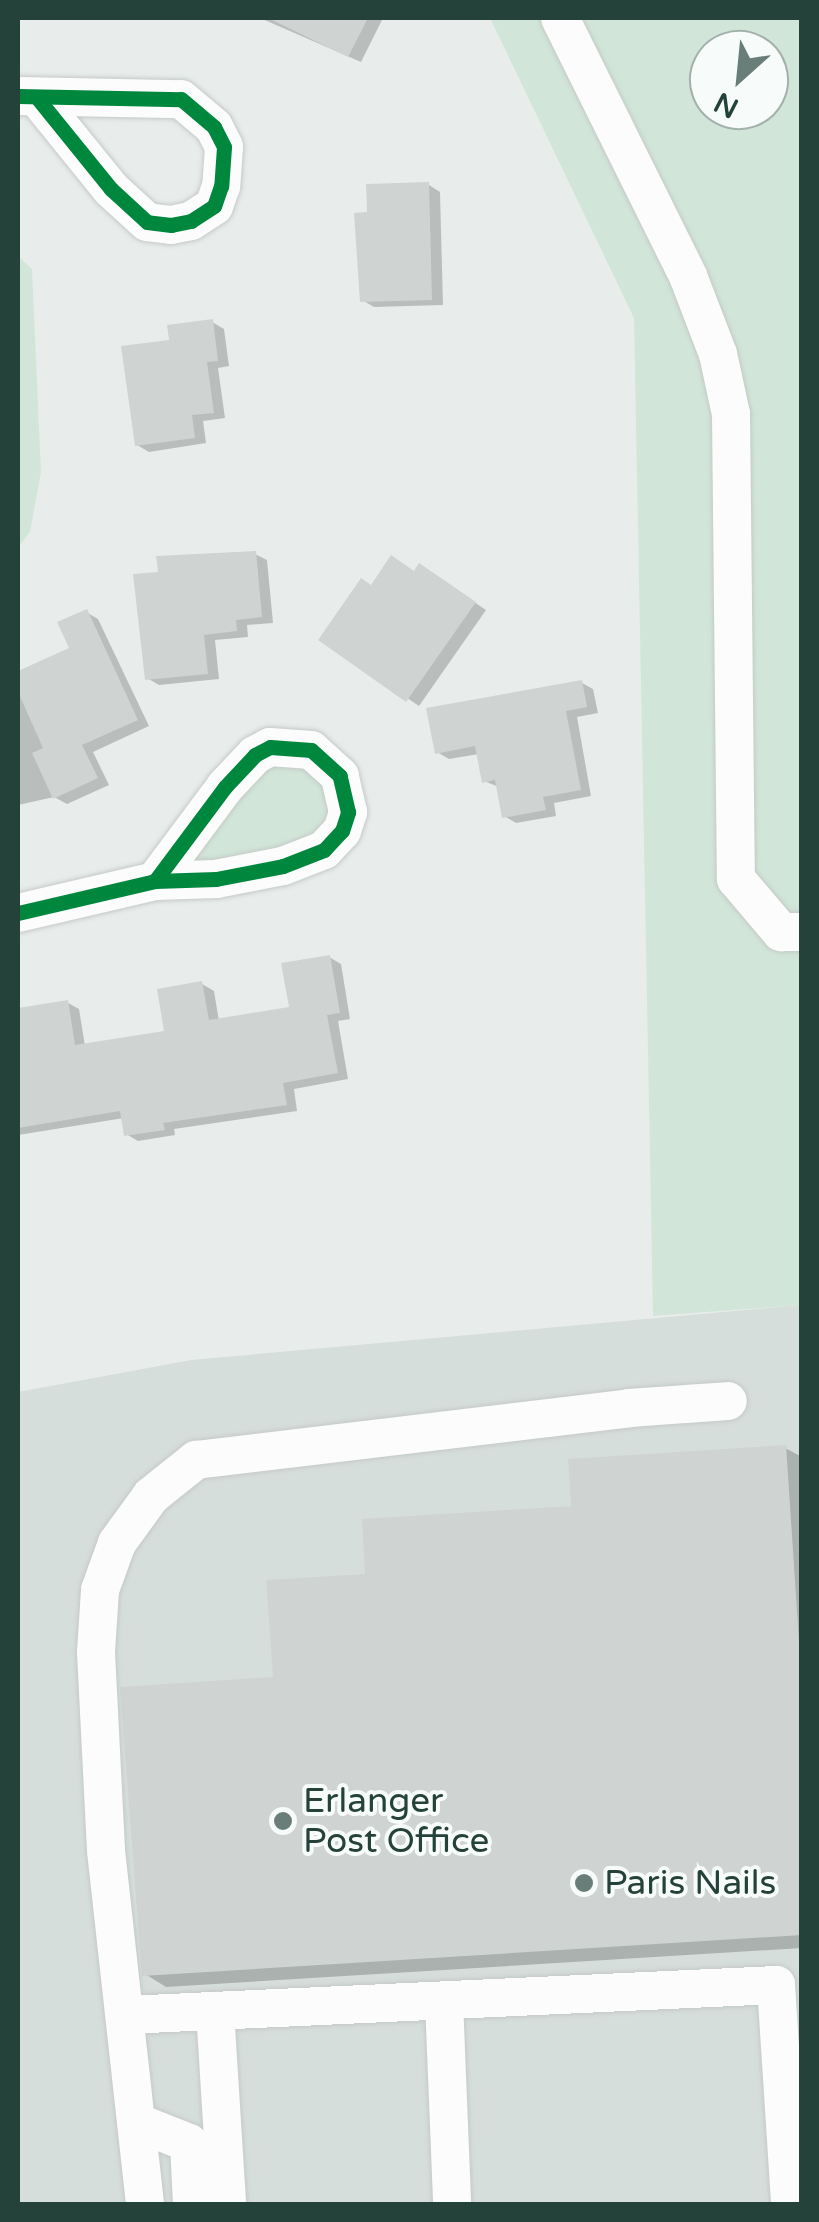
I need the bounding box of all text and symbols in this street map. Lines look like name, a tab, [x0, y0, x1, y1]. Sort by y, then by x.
north arrow	[689, 30, 789, 130]
text: N	[709, 85, 744, 125]
place label: Erlanger Post Office	[303, 1780, 489, 1862]
marker: Erlanger Post Office	[272, 1810, 294, 1832]
place label: Paris Nails	[604, 1862, 776, 1904]
marker: Paris Nails	[573, 1872, 595, 1894]

